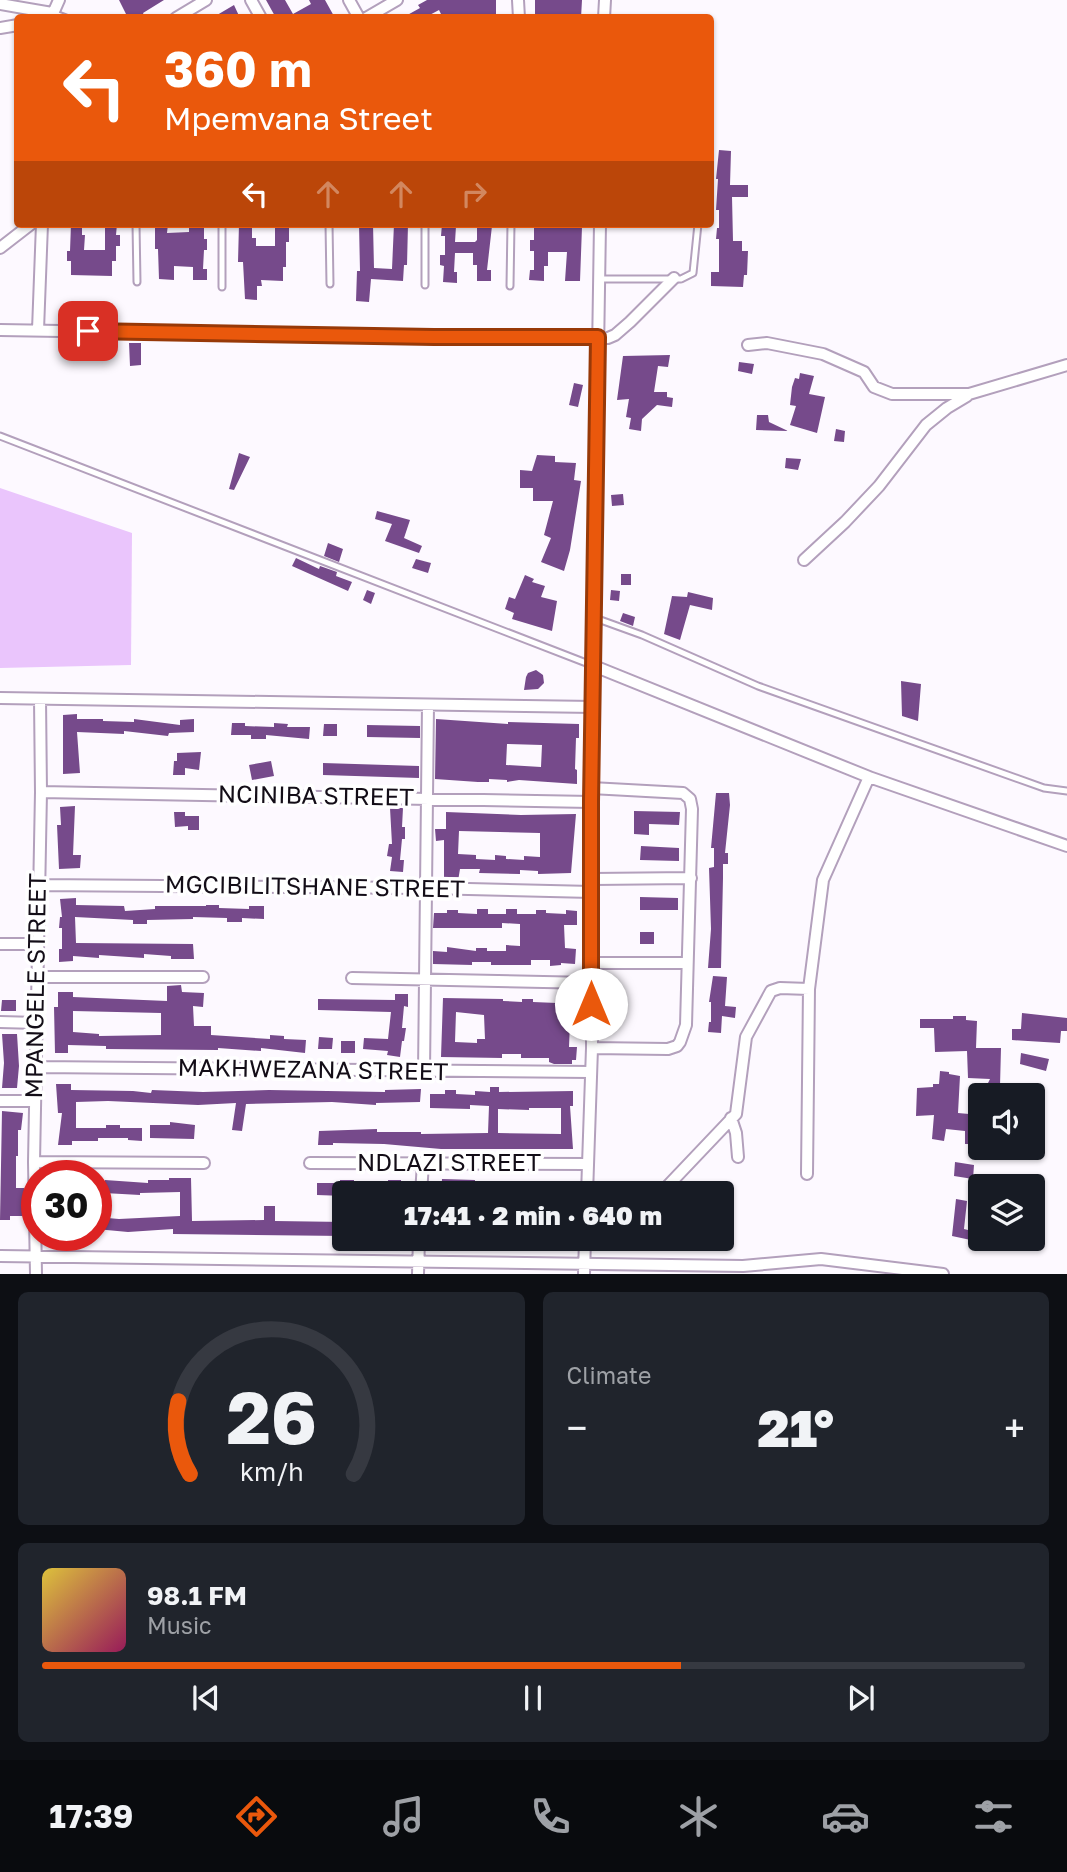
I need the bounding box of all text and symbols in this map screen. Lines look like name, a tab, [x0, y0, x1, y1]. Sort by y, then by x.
text: 360 m	[164, 39, 312, 98]
icon: left	[49, 42, 140, 133]
text: Mpemvana Street	[164, 99, 433, 137]
icon: left	[236, 175, 274, 213]
icon: ahead	[309, 175, 347, 213]
icon: ahead	[382, 175, 420, 213]
icon: right	[455, 175, 493, 213]
pin	[58, 301, 118, 361]
icon: arrive	[69, 312, 107, 350]
street label: NCINIBA STREET	[218, 778, 415, 811]
street label: MGCIBILITSHANE STREET	[165, 868, 465, 903]
street label: MPANGELE STREET	[18, 873, 51, 1099]
position arrow	[554, 967, 628, 1041]
street label: MAKHWEZANA STREET	[177, 1052, 449, 1085]
map controls	[968, 1083, 1045, 1251]
button: sound	[968, 1083, 1045, 1160]
street label: NDLAZI STREET	[357, 1147, 541, 1176]
speed limit sign: 30	[21, 1160, 112, 1251]
button: layers	[968, 1174, 1045, 1251]
text: 17:41 · 2 min · 640 m	[404, 1200, 662, 1231]
text: Climate	[567, 1361, 651, 1389]
text: 26	[226, 1374, 317, 1461]
text: 21°	[757, 1396, 834, 1458]
text: −	[567, 1405, 587, 1450]
text: +	[1004, 1405, 1025, 1450]
text: km/h	[239, 1456, 303, 1487]
text: 98.1 FM	[147, 1580, 247, 1611]
text: Music	[147, 1611, 212, 1639]
icon: previous	[187, 1679, 225, 1717]
icon: pause	[514, 1679, 552, 1717]
icon: next	[842, 1679, 880, 1717]
icon: directions	[232, 1792, 281, 1841]
icon: music	[379, 1792, 428, 1841]
icon: phone	[526, 1792, 575, 1841]
icon: climate	[674, 1792, 723, 1841]
icon: car	[821, 1792, 870, 1841]
icon: filters	[969, 1792, 1018, 1841]
text: 17:39	[49, 1797, 133, 1835]

